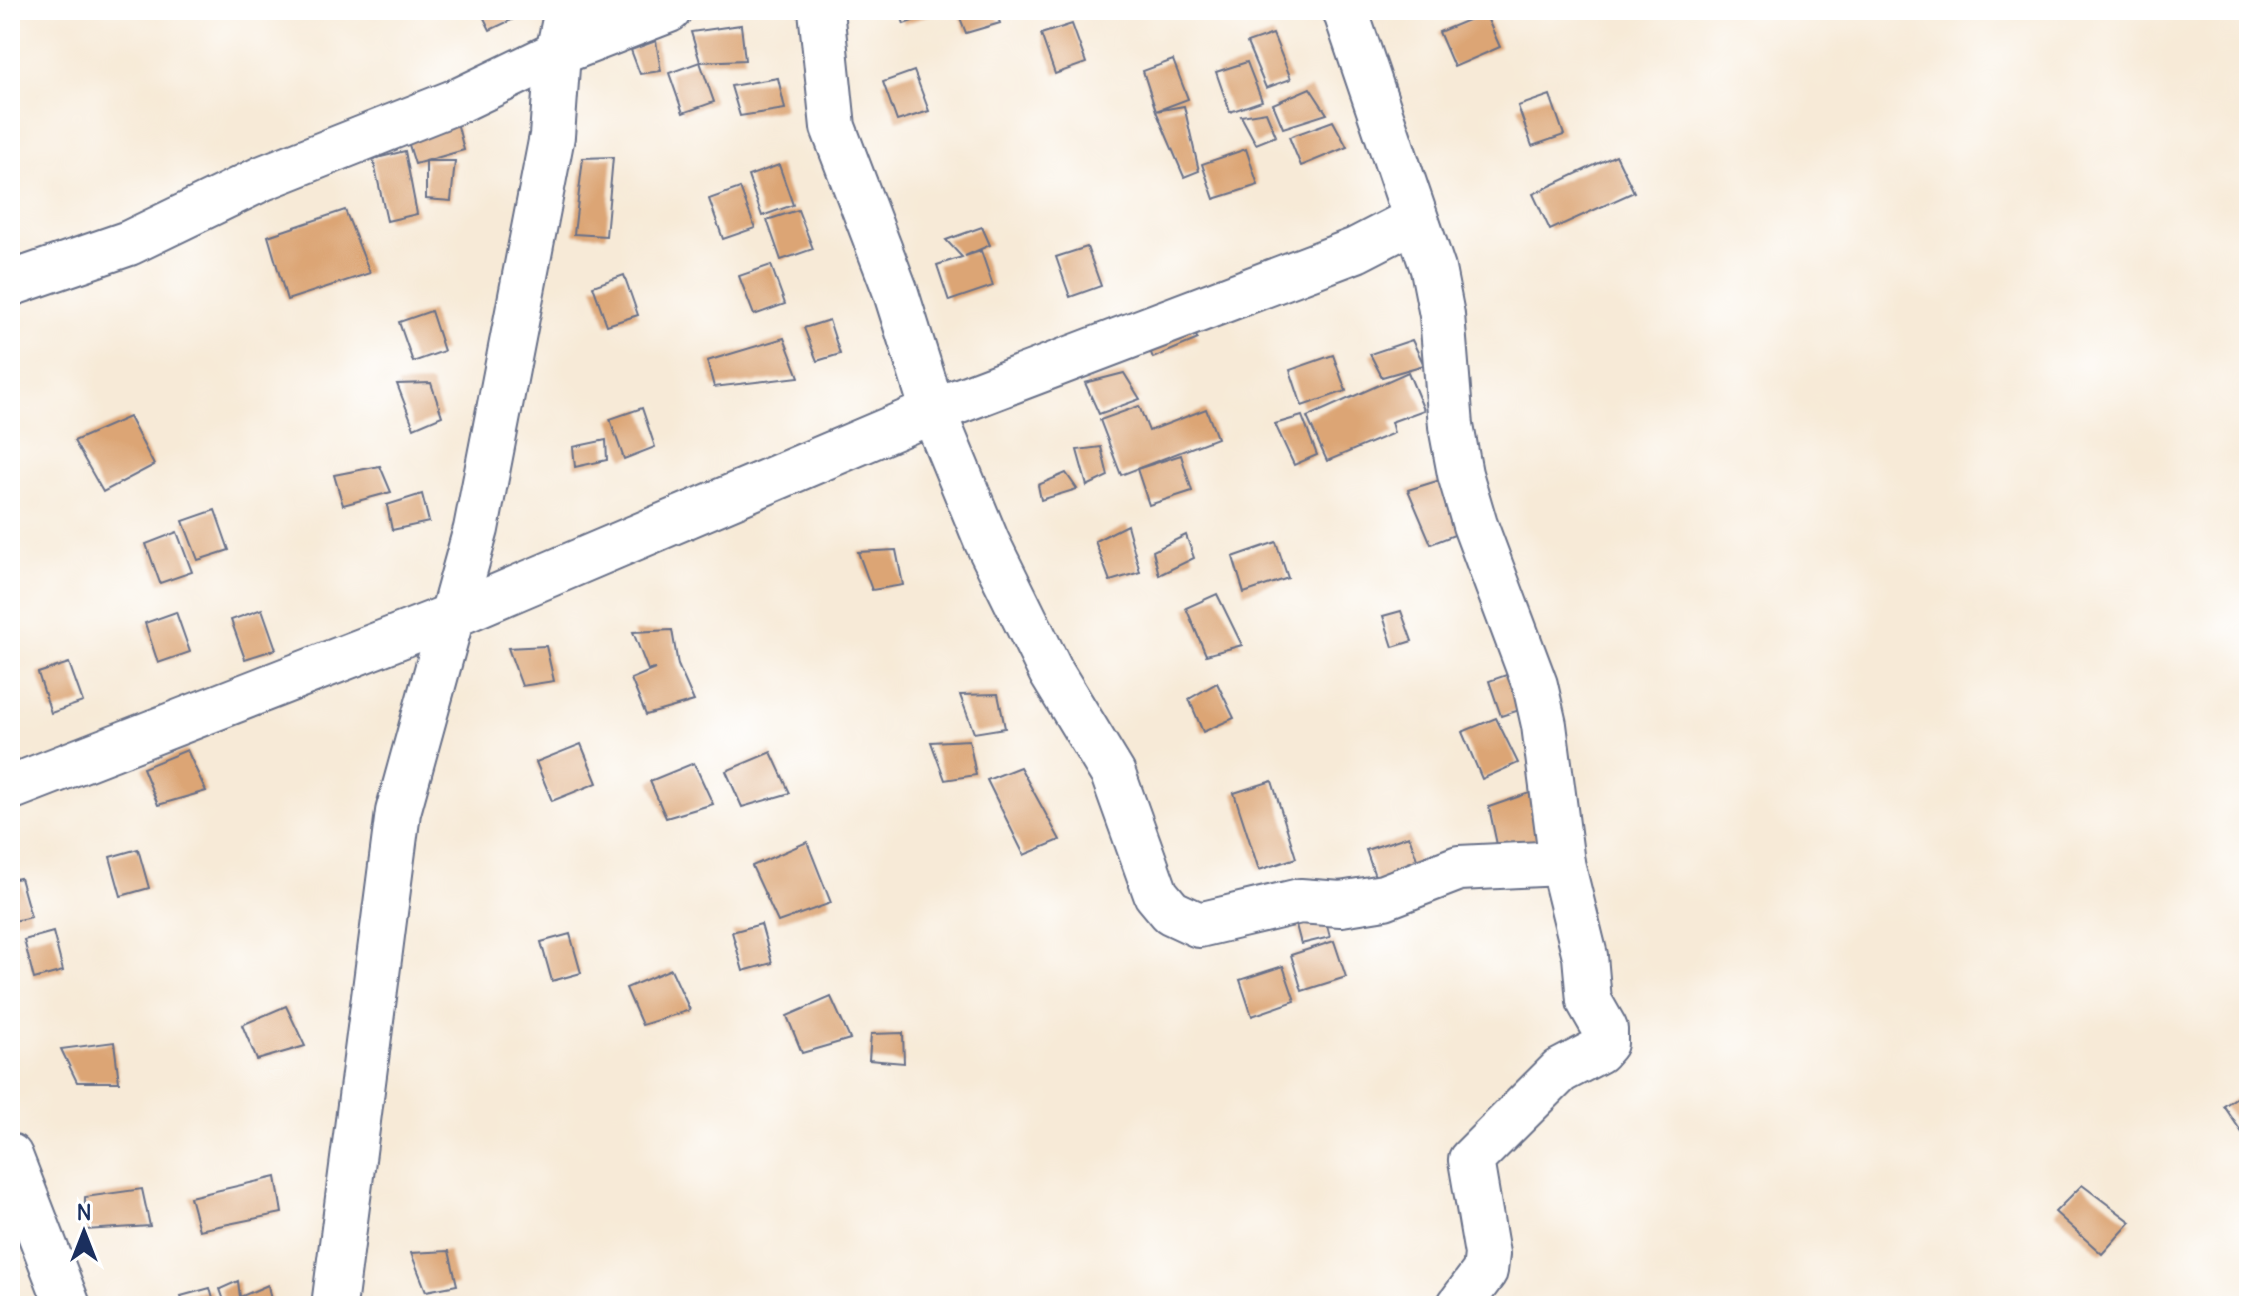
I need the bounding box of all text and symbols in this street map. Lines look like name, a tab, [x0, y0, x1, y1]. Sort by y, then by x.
north arrow	[44, 1192, 124, 1272]
text: N	[76, 1198, 92, 1226]

